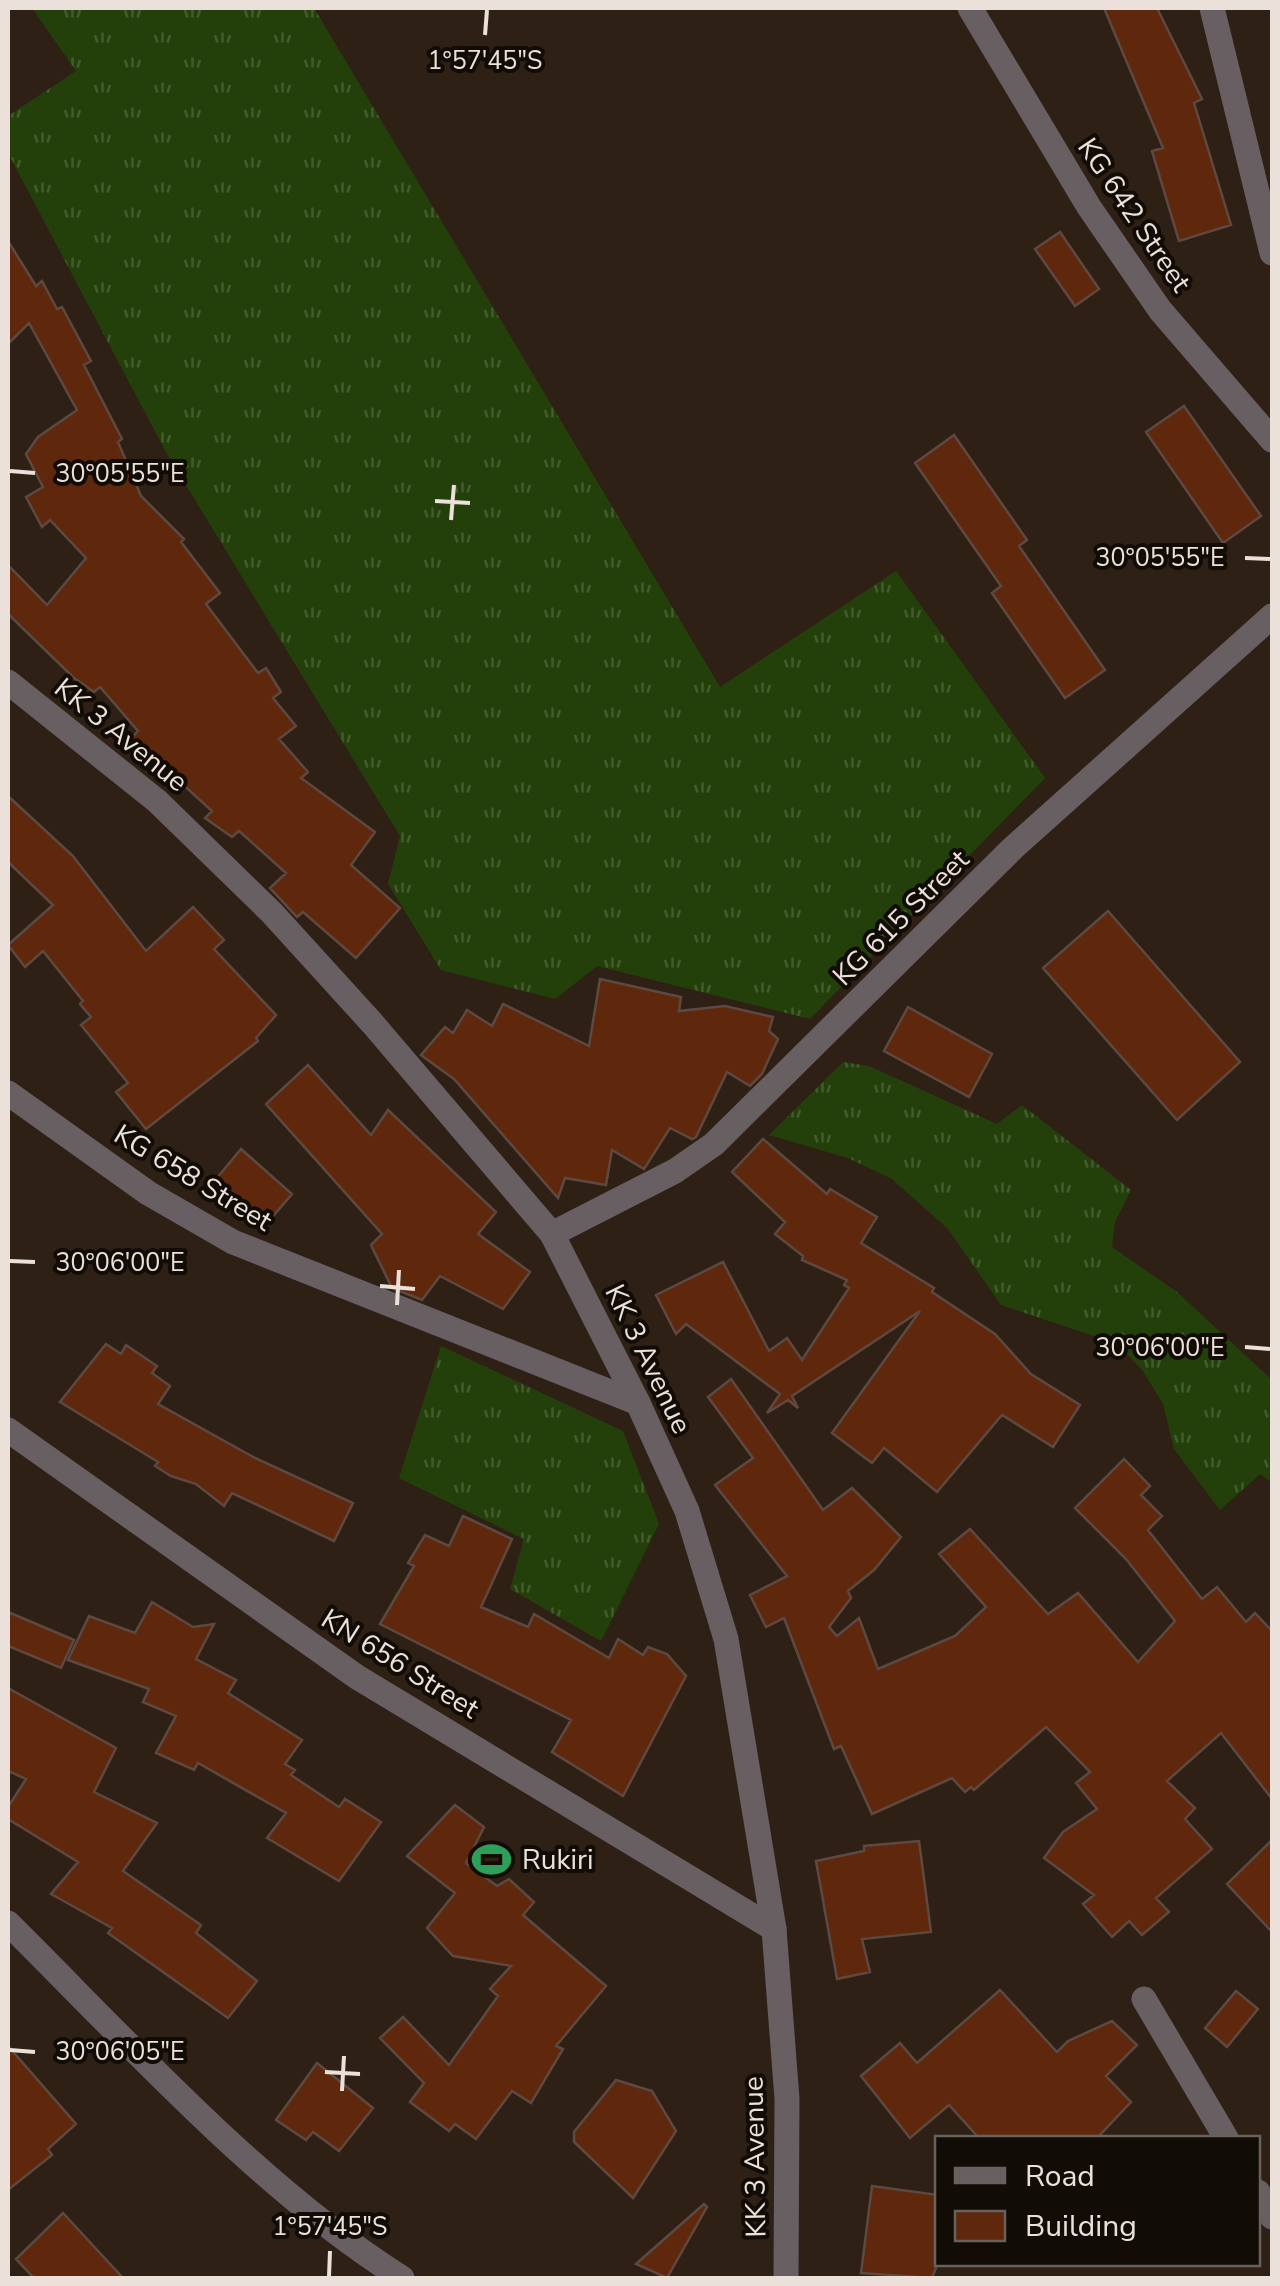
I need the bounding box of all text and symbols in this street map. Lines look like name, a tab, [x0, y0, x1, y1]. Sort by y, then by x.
text: 1°57'45"S	[428, 44, 542, 78]
street label: KG 642 Street	[1068, 131, 1200, 300]
text: 30°05'55"E	[55, 457, 185, 491]
text: 30°05'55"E	[1095, 541, 1225, 575]
street label: KK 3 Avenue	[46, 669, 196, 801]
street label: KG 615 Street	[825, 841, 978, 994]
street label: KG 658 Street	[107, 1116, 279, 1240]
text: 30°06'00"E	[55, 1246, 185, 1280]
street label: KK 3 Avenue	[596, 1278, 700, 1440]
text: 30°06'00"E	[1095, 1331, 1225, 1365]
street label: KN 656 Street	[314, 1600, 486, 1728]
sports icon: Rukiri	[471, 1839, 513, 1881]
place label: Rukiri	[522, 1841, 593, 1879]
text: 30°06'05"E	[55, 2035, 185, 2069]
street label: KK 3 Avenue	[735, 2076, 775, 2238]
legend	[935, 2136, 1260, 2266]
text: Road	[1025, 2156, 1095, 2197]
text: Building	[1025, 2206, 1137, 2247]
text: 1°57'45"S	[273, 2210, 387, 2244]

